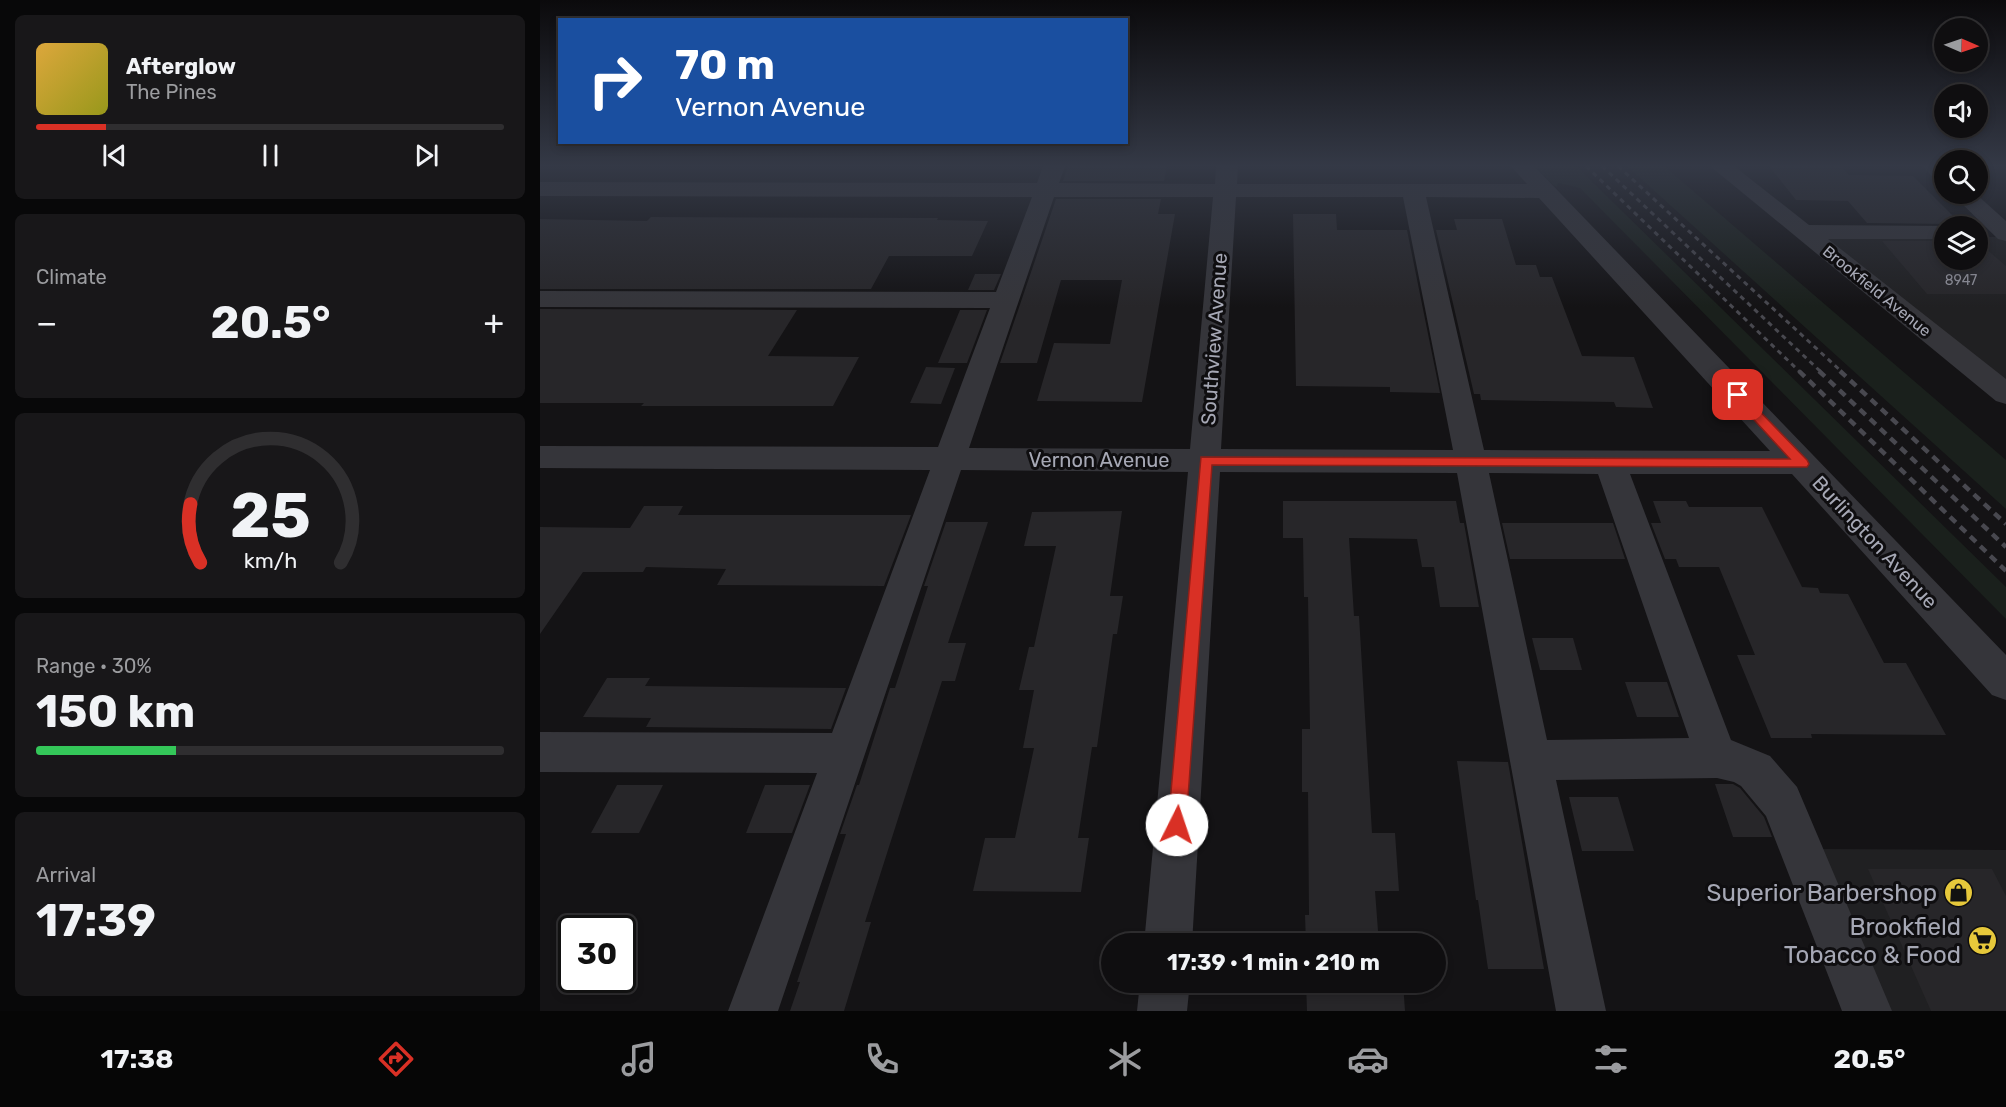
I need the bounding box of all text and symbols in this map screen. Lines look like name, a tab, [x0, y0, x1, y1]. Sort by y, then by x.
north arrow	[1934, 18, 1988, 72]
map controls	[1934, 18, 1988, 270]
text: 70 m	[675, 40, 775, 90]
icon: right	[576, 42, 654, 120]
text: Afterglow	[126, 53, 236, 80]
text: The Pines	[126, 80, 217, 104]
button: sound	[1934, 84, 1988, 138]
text: Vernon Avenue	[675, 91, 865, 123]
icon: previous	[98, 139, 131, 172]
icon: pause	[254, 139, 287, 172]
icon: next	[410, 139, 443, 172]
button: search	[1934, 150, 1988, 204]
button: layers	[1934, 216, 1988, 270]
street label: Brookfield Avenue	[1819, 241, 1935, 341]
street label: Southview Avenue	[1196, 252, 1232, 426]
text: Climate	[36, 265, 107, 289]
house number: 8947	[1945, 272, 1977, 289]
text: 20.5°	[211, 296, 330, 349]
text: −	[36, 303, 57, 342]
text: +	[483, 303, 504, 342]
pin	[1712, 369, 1763, 420]
icon: arrive	[1721, 378, 1754, 411]
street label: Vernon Avenue	[1028, 448, 1170, 472]
street label: Burlington Avenue	[1807, 471, 1943, 613]
text: 25	[230, 479, 310, 553]
text: km/h	[243, 548, 297, 573]
text: Range · 30%	[36, 654, 152, 678]
text: 150 km	[36, 685, 195, 738]
position arrow	[1145, 793, 1209, 857]
text: Arrival	[36, 863, 96, 887]
shop icon: Superior Barbershop	[1942, 877, 1974, 909]
place label: Superior Barbershop	[1707, 879, 1937, 907]
text: 17:39	[36, 894, 156, 947]
place label: Brookfield Tobacco & Food	[1784, 913, 1961, 969]
speed limit sign: 30	[558, 915, 636, 993]
supermarket icon: Brookfield Tobacco & Food	[1966, 925, 1998, 957]
text: 17:39 · 1 min · 210 m	[1167, 949, 1380, 976]
icon: directions	[375, 1038, 417, 1080]
icon: music	[618, 1038, 660, 1080]
icon: phone	[861, 1038, 903, 1080]
icon: climate	[1104, 1038, 1146, 1080]
icon: car	[1347, 1038, 1389, 1080]
icon: filters	[1590, 1038, 1632, 1080]
text: 17:38	[101, 1043, 173, 1075]
text: 20.5°	[1833, 1043, 1905, 1075]

